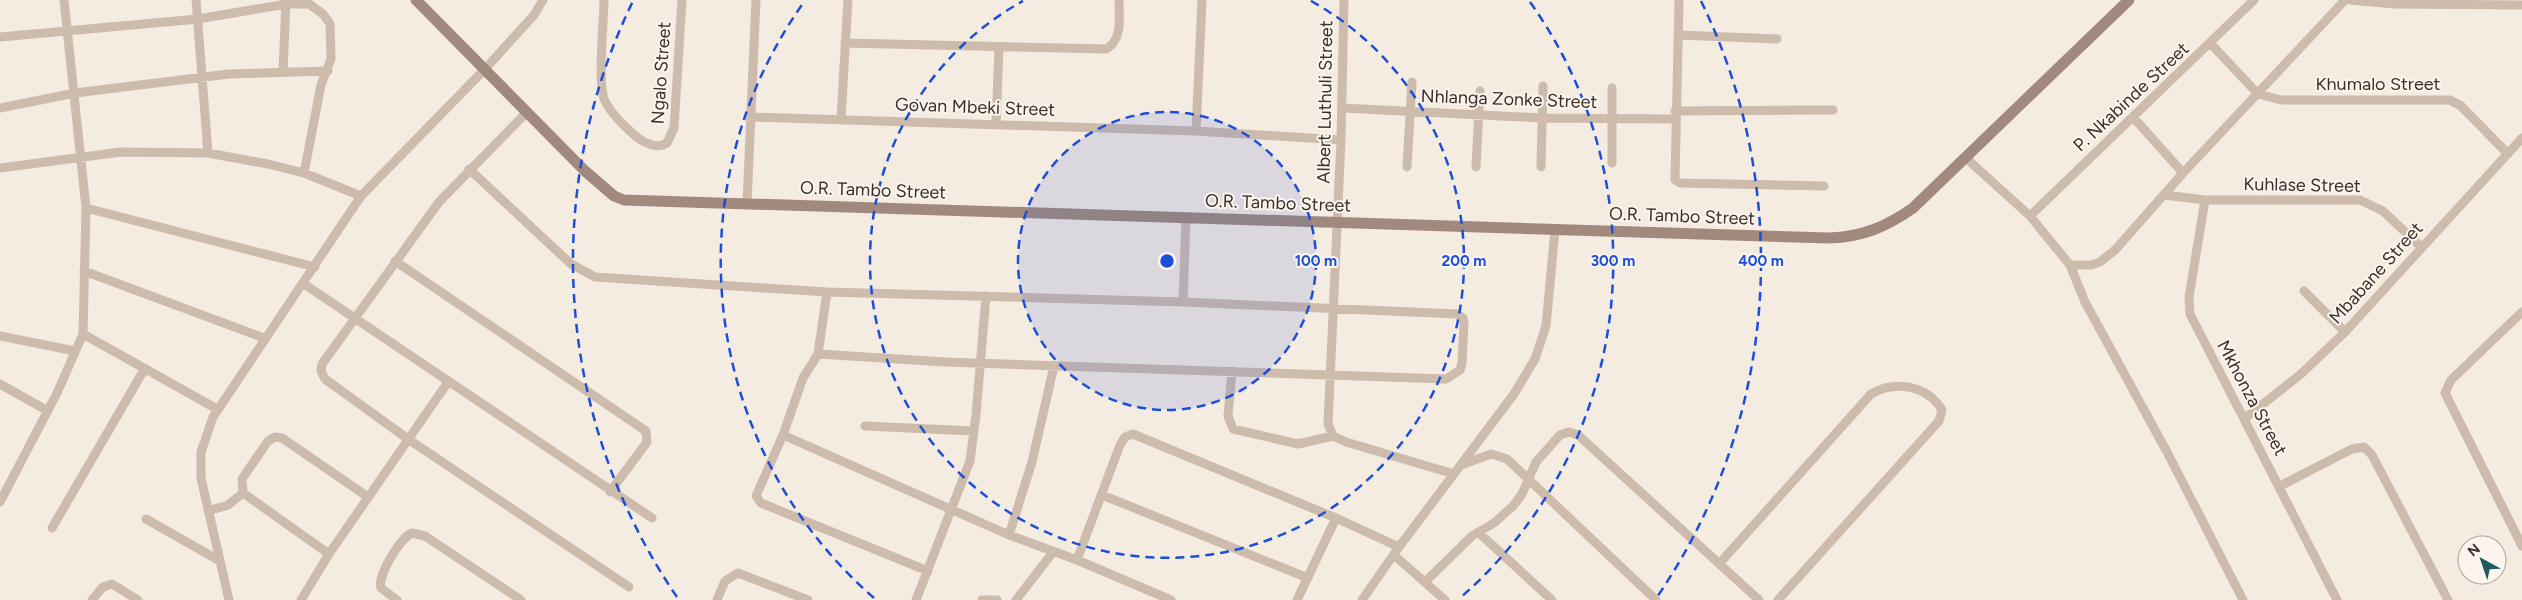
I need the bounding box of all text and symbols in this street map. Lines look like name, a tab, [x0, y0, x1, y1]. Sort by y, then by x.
street label: Albert Luthuli Street	[1313, 20, 1337, 184]
street label: Ngalo Street	[646, 21, 676, 125]
street label: P. Nkabinde Street	[2069, 38, 2194, 156]
street label: Khumalo Street	[2316, 73, 2441, 95]
street label: Nhlanga Zonke Street	[1420, 85, 1598, 113]
street label: Govan Mbeki Street	[895, 93, 1056, 121]
street label: Kuhlase Street	[2243, 173, 2361, 197]
street label: O.R. Tambo Street	[799, 176, 947, 204]
street label: O.R. Tambo Street	[1204, 189, 1352, 217]
street label: O.R. Tambo Street	[1608, 202, 1756, 230]
street label: Mbabane Street	[2325, 217, 2428, 328]
centre of rings	[1158, 252, 1176, 270]
text: 100 m	[1295, 252, 1337, 270]
text: 200 m	[1442, 252, 1486, 270]
text: 300 m	[1591, 252, 1635, 270]
text: 400 m	[1738, 252, 1784, 270]
street label: Mkhonza Street	[2212, 337, 2292, 460]
north arrow	[2457, 535, 2507, 585]
text: N	[2464, 540, 2484, 560]

